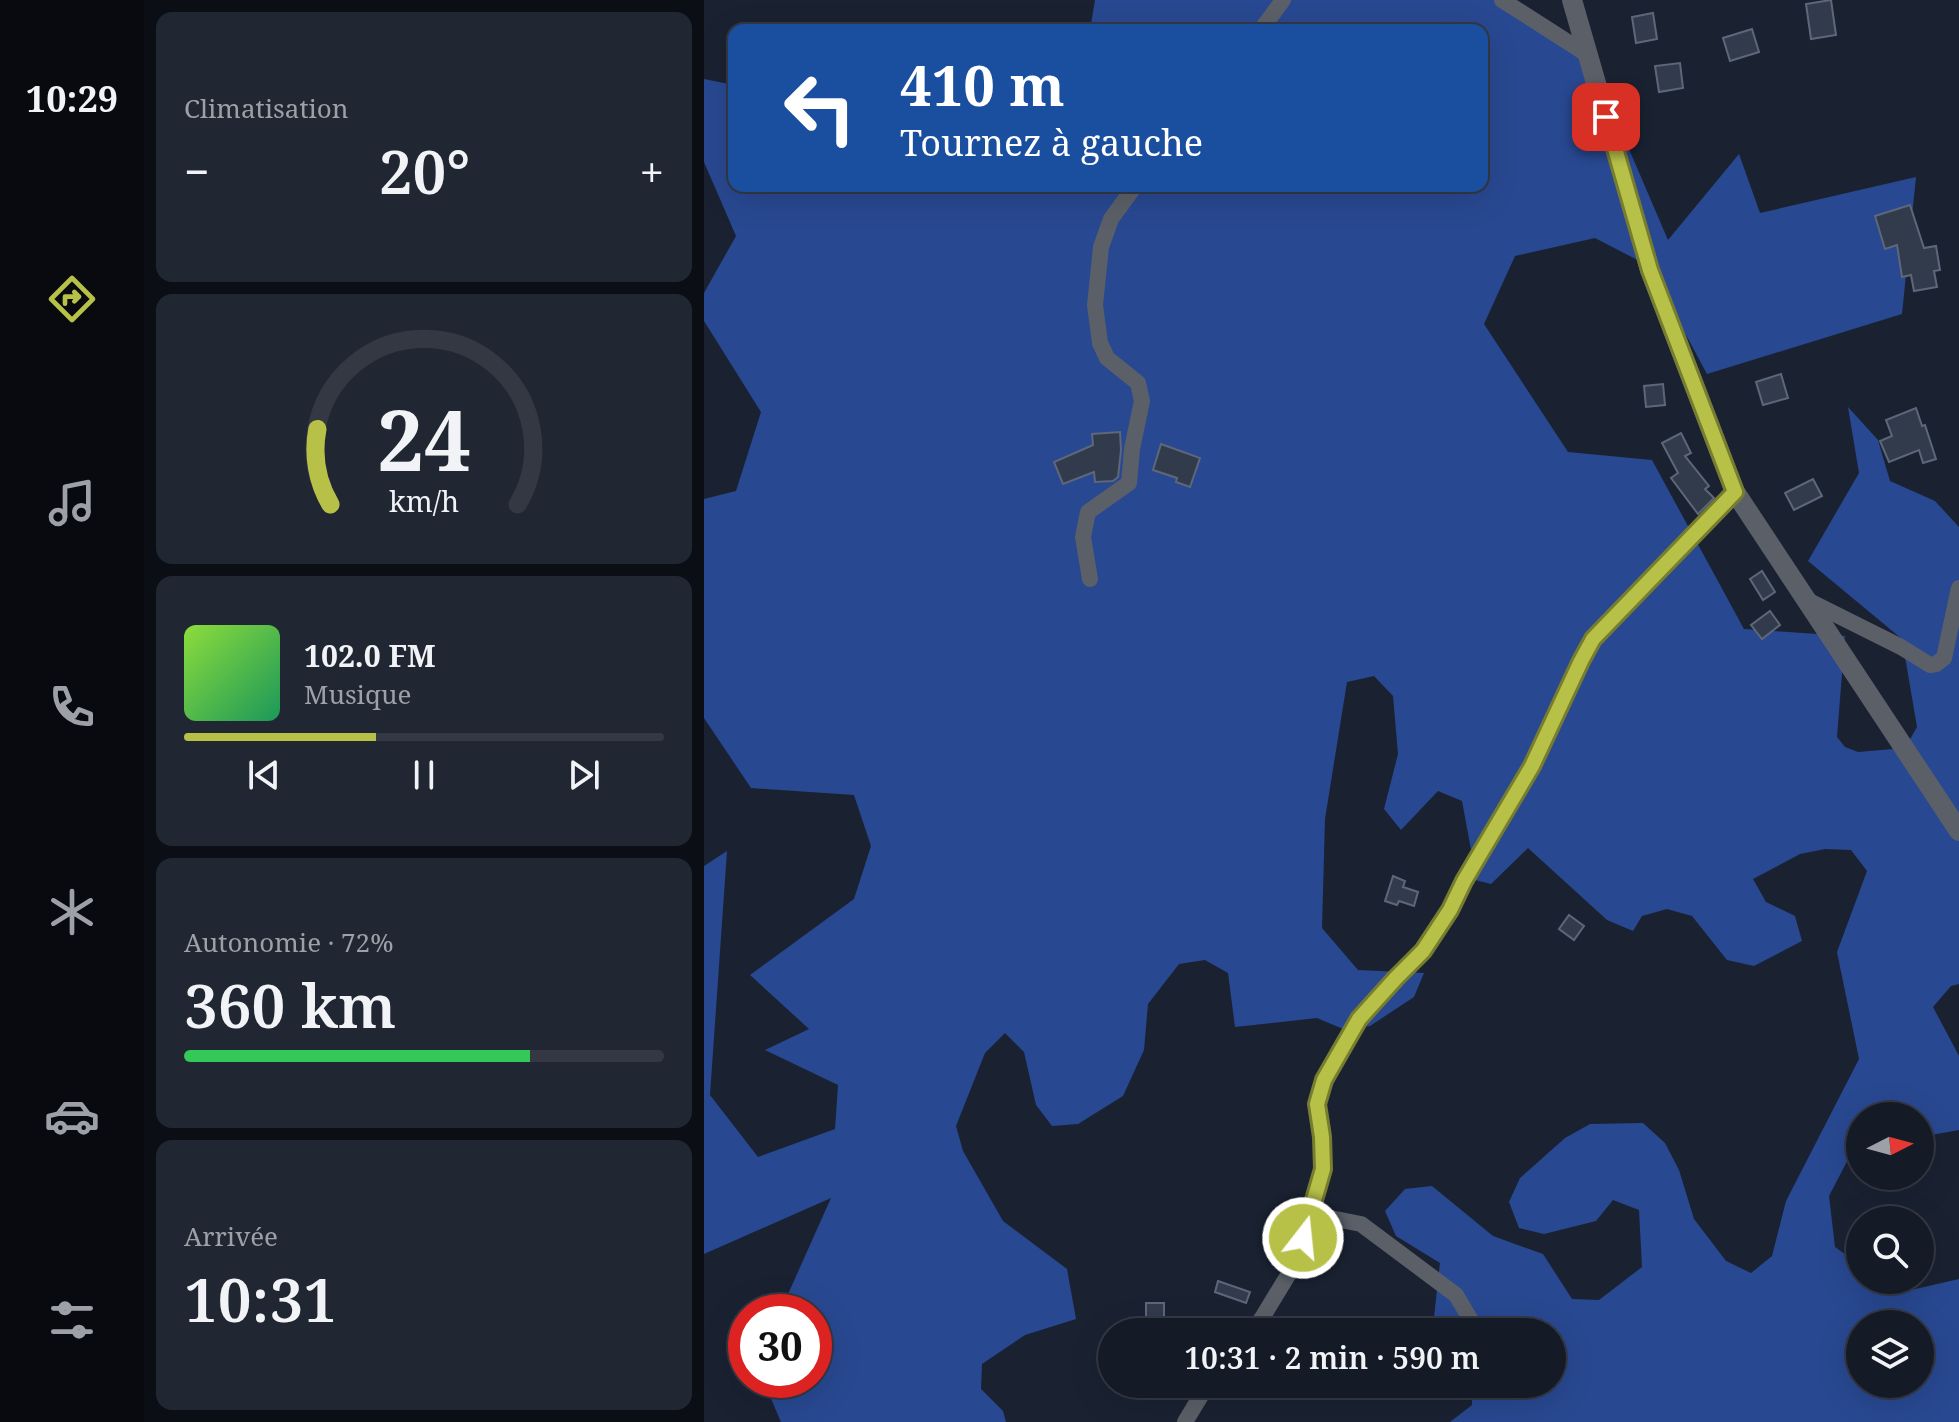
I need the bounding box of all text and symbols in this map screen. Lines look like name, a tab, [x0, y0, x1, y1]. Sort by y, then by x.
text: 410 m	[900, 46, 1065, 122]
icon: left	[768, 56, 872, 160]
text: 10:29	[26, 74, 118, 123]
pin	[1572, 83, 1640, 151]
text: Climatisation	[184, 90, 349, 126]
icon: arrive	[1584, 95, 1628, 139]
text: Tournez à gauche	[900, 118, 1203, 167]
text: 20°	[379, 130, 470, 212]
text: −	[184, 141, 209, 201]
text: +	[639, 141, 664, 201]
icon: directions	[44, 271, 100, 327]
text: 24	[377, 382, 471, 495]
icon: music	[44, 475, 100, 531]
text: km/h	[389, 481, 459, 520]
text: 102.0 FM	[304, 635, 436, 676]
text: Musique	[304, 676, 411, 712]
icon: phone	[44, 679, 100, 735]
icon: previous	[242, 753, 286, 797]
icon: pause	[402, 753, 446, 797]
icon: next	[562, 753, 606, 797]
icon: climate	[44, 884, 100, 940]
text: Autonomie · 72%	[184, 924, 393, 960]
text: 360 km	[184, 964, 396, 1046]
icon: car	[44, 1088, 100, 1144]
north arrow	[1846, 1102, 1934, 1190]
map controls	[1846, 1102, 1934, 1398]
position arrow	[1261, 1196, 1345, 1280]
button: search	[1846, 1206, 1934, 1294]
text: Arrivée	[184, 1218, 278, 1254]
text: 10:31	[184, 1258, 337, 1340]
icon: filters	[44, 1292, 100, 1348]
speed limit sign: 30	[728, 1294, 832, 1398]
button: layers	[1846, 1310, 1934, 1398]
text: 10:31 · 2 min · 590 m	[1184, 1337, 1480, 1378]

